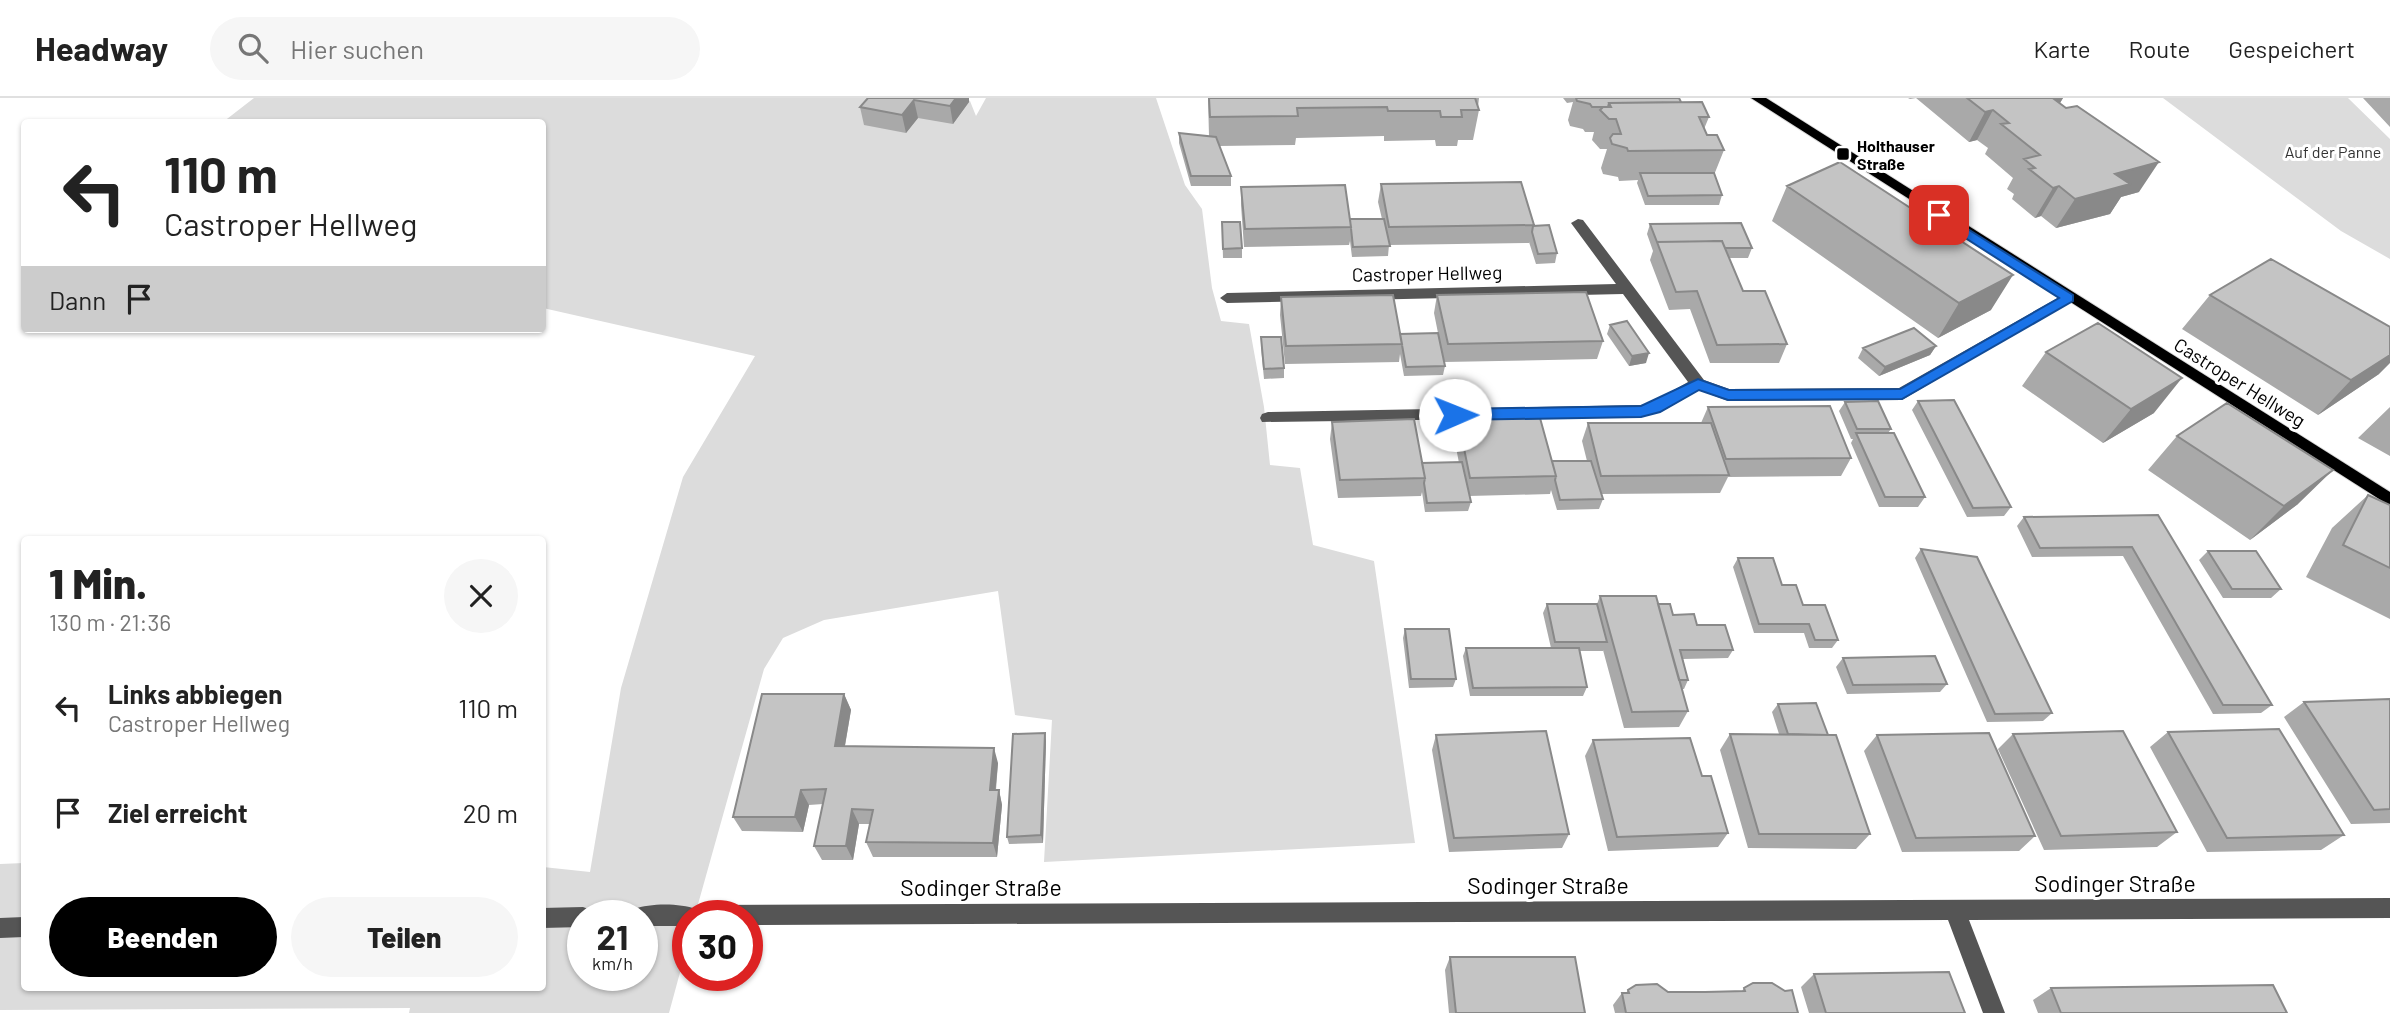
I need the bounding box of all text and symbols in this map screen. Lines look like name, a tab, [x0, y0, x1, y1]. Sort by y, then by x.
search box	[210, 17, 700, 80]
text: Headway	[35, 28, 168, 68]
icon: search	[234, 29, 272, 67]
text: Hier suchen	[290, 33, 424, 64]
text: Karte	[2033, 34, 2091, 63]
text: Route	[2129, 34, 2190, 63]
text: Gespeichert	[2228, 34, 2355, 63]
place label: Holthauser Straße	[1857, 136, 1935, 173]
park label: Auf der Panne	[2285, 142, 2381, 161]
text: 110 m	[164, 144, 278, 203]
marker: Holthauser Straße	[1835, 146, 1851, 162]
icon: left	[49, 147, 140, 238]
pin	[1909, 185, 1969, 245]
icon: arrive	[1920, 196, 1958, 234]
text: Castroper Hellweg	[164, 204, 417, 242]
street label: Castroper Hellweg	[1352, 260, 1502, 286]
icon: arrive	[120, 280, 158, 318]
text: Dann	[49, 284, 106, 315]
street label: Castroper Hellweg	[2170, 332, 2310, 432]
position arrow	[1418, 378, 1492, 452]
text: 1 Min.	[49, 557, 147, 607]
button: close	[444, 559, 518, 633]
text: 130 m · 21:36	[49, 608, 171, 636]
text: Links abbiegen	[108, 678, 282, 709]
icon: left	[49, 689, 87, 727]
text: 110 m	[458, 692, 518, 723]
text: Castroper Hellweg	[108, 709, 290, 737]
icon: arrive	[49, 794, 87, 832]
text: Ziel erreicht	[108, 797, 248, 828]
text: 20 m	[463, 797, 518, 828]
street label: Sodinger Straße	[2034, 869, 2196, 897]
street label: Sodinger Straße	[1467, 871, 1629, 899]
street label: Sodinger Straße	[900, 873, 1062, 901]
button: Beenden	[49, 897, 277, 977]
button: Teilen	[291, 897, 518, 977]
speed limit sign: 30	[672, 900, 763, 991]
text: 21	[597, 915, 628, 957]
text: km/h	[592, 952, 633, 974]

